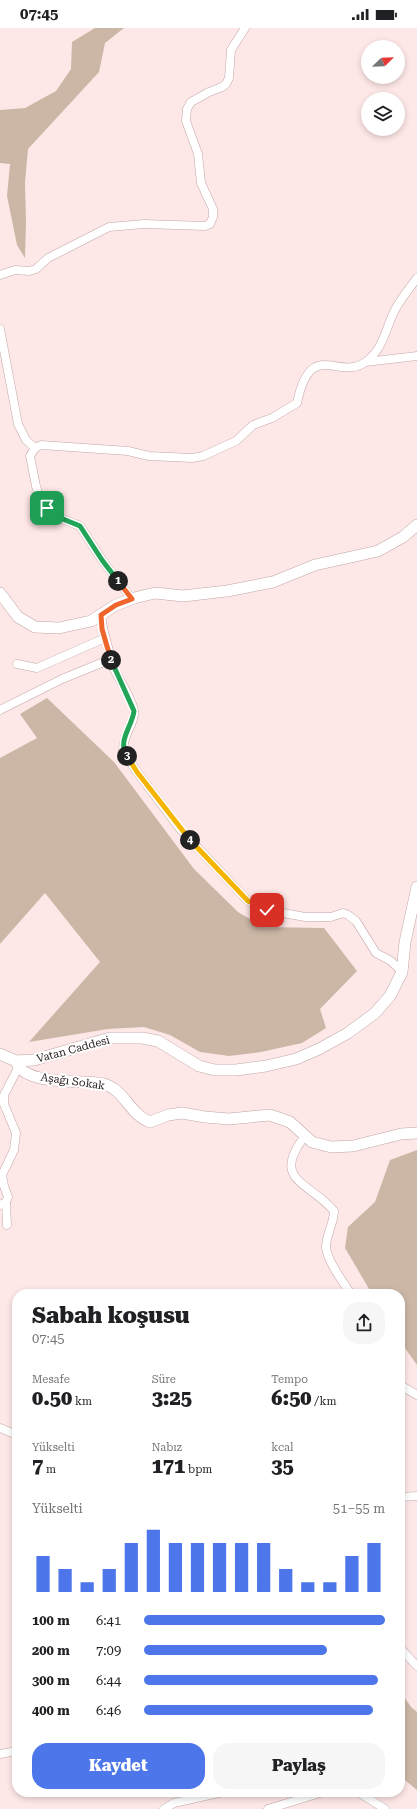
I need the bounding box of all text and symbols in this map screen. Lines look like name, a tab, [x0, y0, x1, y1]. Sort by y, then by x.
text: 07:45	[20, 5, 58, 23]
north arrow	[361, 40, 405, 84]
map controls	[361, 40, 405, 136]
button: layers	[361, 92, 405, 136]
pin	[30, 491, 64, 525]
icon: arrive	[36, 497, 58, 519]
pin: 1	[108, 571, 128, 591]
text: 1	[115, 574, 121, 587]
pin: 2	[101, 650, 121, 670]
text: 2	[108, 653, 114, 666]
pin: 3	[117, 746, 137, 766]
text: 3	[124, 749, 130, 762]
pin: 4	[180, 830, 200, 850]
text: 4	[187, 833, 193, 846]
pin	[250, 893, 284, 927]
icon: check	[256, 899, 278, 921]
street label: Vatan Caddesi	[35, 1033, 112, 1066]
street label: Aşağı Sokak	[40, 1071, 106, 1092]
button: share	[343, 1302, 385, 1344]
text: Sabah koşusu	[32, 1303, 189, 1328]
text: 07:45	[32, 1331, 64, 1346]
text: Mesafe	[32, 1373, 70, 1386]
text: Süre	[152, 1373, 176, 1386]
text: Tempo	[271, 1373, 308, 1386]
text: 0.50	[32, 1386, 72, 1410]
text: 3:25	[152, 1386, 192, 1410]
text: 6:50	[271, 1386, 312, 1410]
text: km	[72, 1395, 92, 1408]
text: /km	[312, 1395, 337, 1408]
text: Yükselti	[32, 1441, 75, 1454]
text: Nabız	[152, 1441, 182, 1454]
text: kcal	[271, 1441, 293, 1454]
text: 7	[32, 1454, 43, 1478]
text: 171	[152, 1454, 185, 1478]
text: 35	[271, 1454, 294, 1478]
text: m	[43, 1463, 56, 1476]
text: bpm	[185, 1463, 212, 1476]
text: Yükselti	[32, 1501, 83, 1516]
text: 51–55 m	[333, 1501, 385, 1516]
text: 100 m	[32, 1613, 70, 1628]
text: 6:41	[96, 1613, 121, 1628]
text: 200 m	[32, 1643, 70, 1658]
text: 7:09	[96, 1643, 121, 1658]
text: 300 m	[32, 1673, 70, 1688]
text: 6:44	[96, 1673, 121, 1688]
text: 400 m	[32, 1703, 70, 1718]
text: 6:46	[96, 1703, 121, 1718]
button: Kaydet	[32, 1743, 205, 1789]
button: Paylaş	[213, 1743, 385, 1789]

